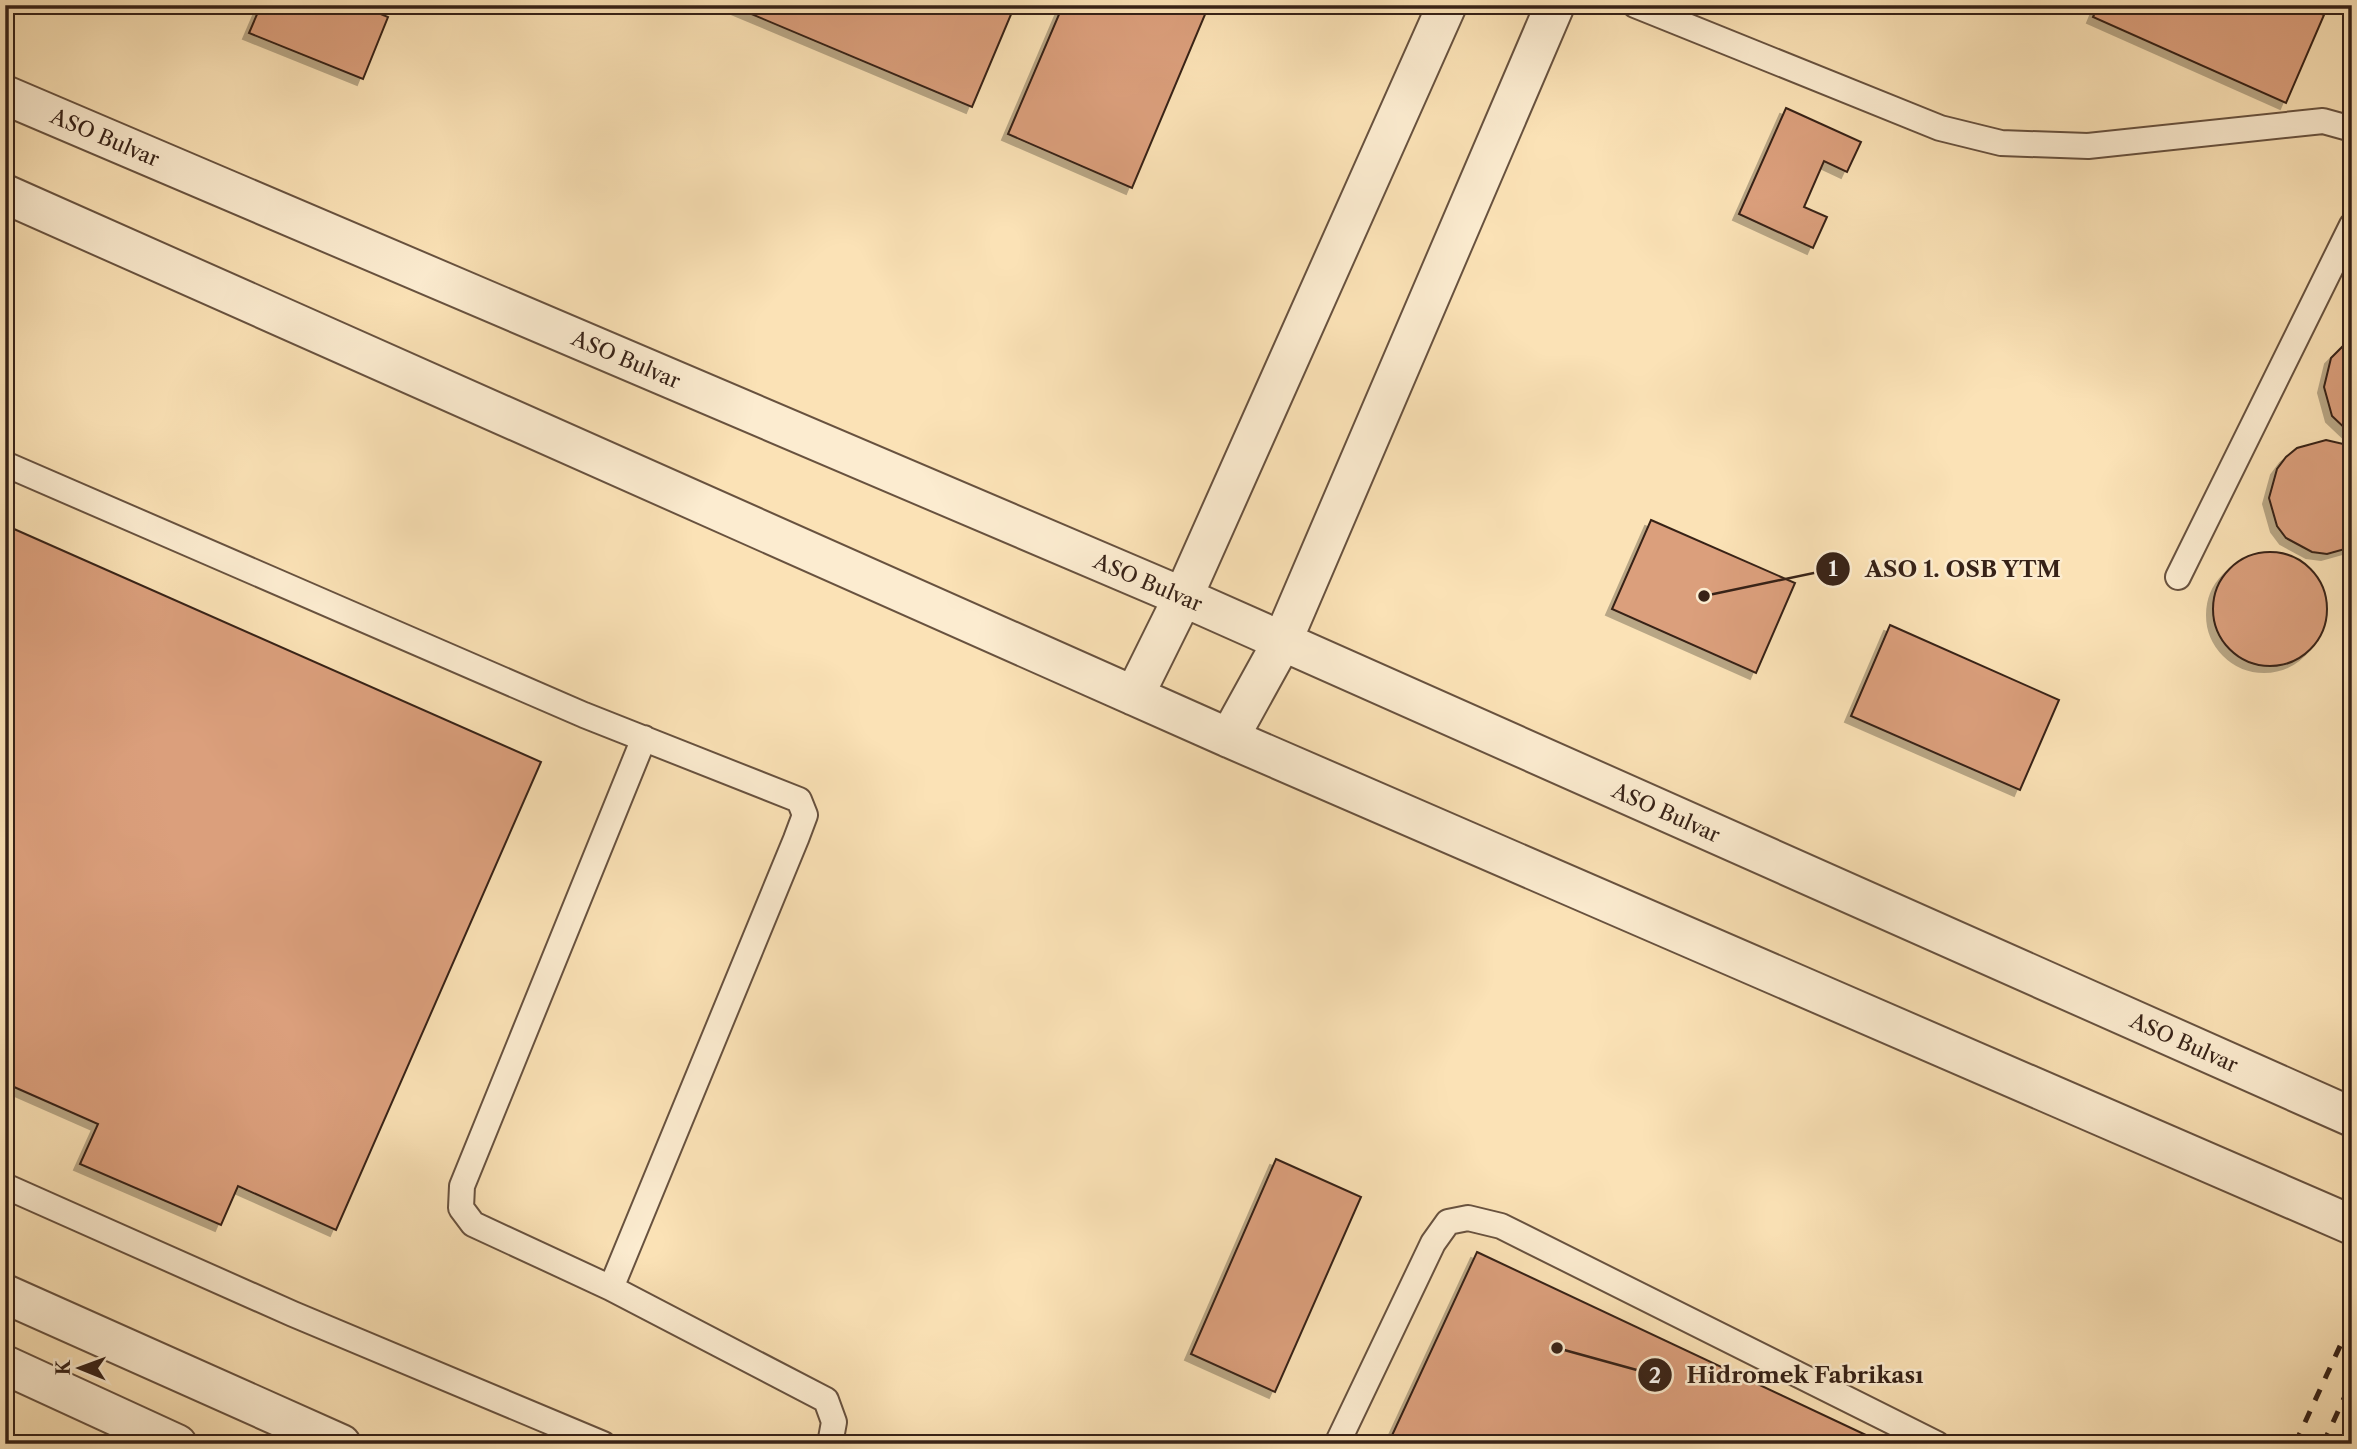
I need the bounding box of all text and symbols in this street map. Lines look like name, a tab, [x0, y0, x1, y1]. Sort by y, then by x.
street label: ASO Bulvar	[46, 103, 163, 172]
street label: ASO Bulvar	[567, 325, 684, 394]
callout: ASO 1. OSB YTM	[1816, 547, 2076, 591]
street label: ASO Bulvar	[1089, 548, 1206, 617]
text: ASO 1. OSB YTM	[1864, 555, 2061, 583]
text: 1	[1828, 556, 1838, 581]
street label: ASO Bulvar	[1607, 777, 1724, 848]
street label: ASO Bulvar	[2125, 1007, 2242, 1078]
north arrow	[46, 1334, 116, 1404]
callout: Hidromek Fabrikası	[1638, 1353, 1938, 1397]
text: K	[52, 1359, 75, 1375]
text: Hidromek Fabrikası	[1687, 1361, 1923, 1389]
text: 2	[1649, 1363, 1661, 1388]

